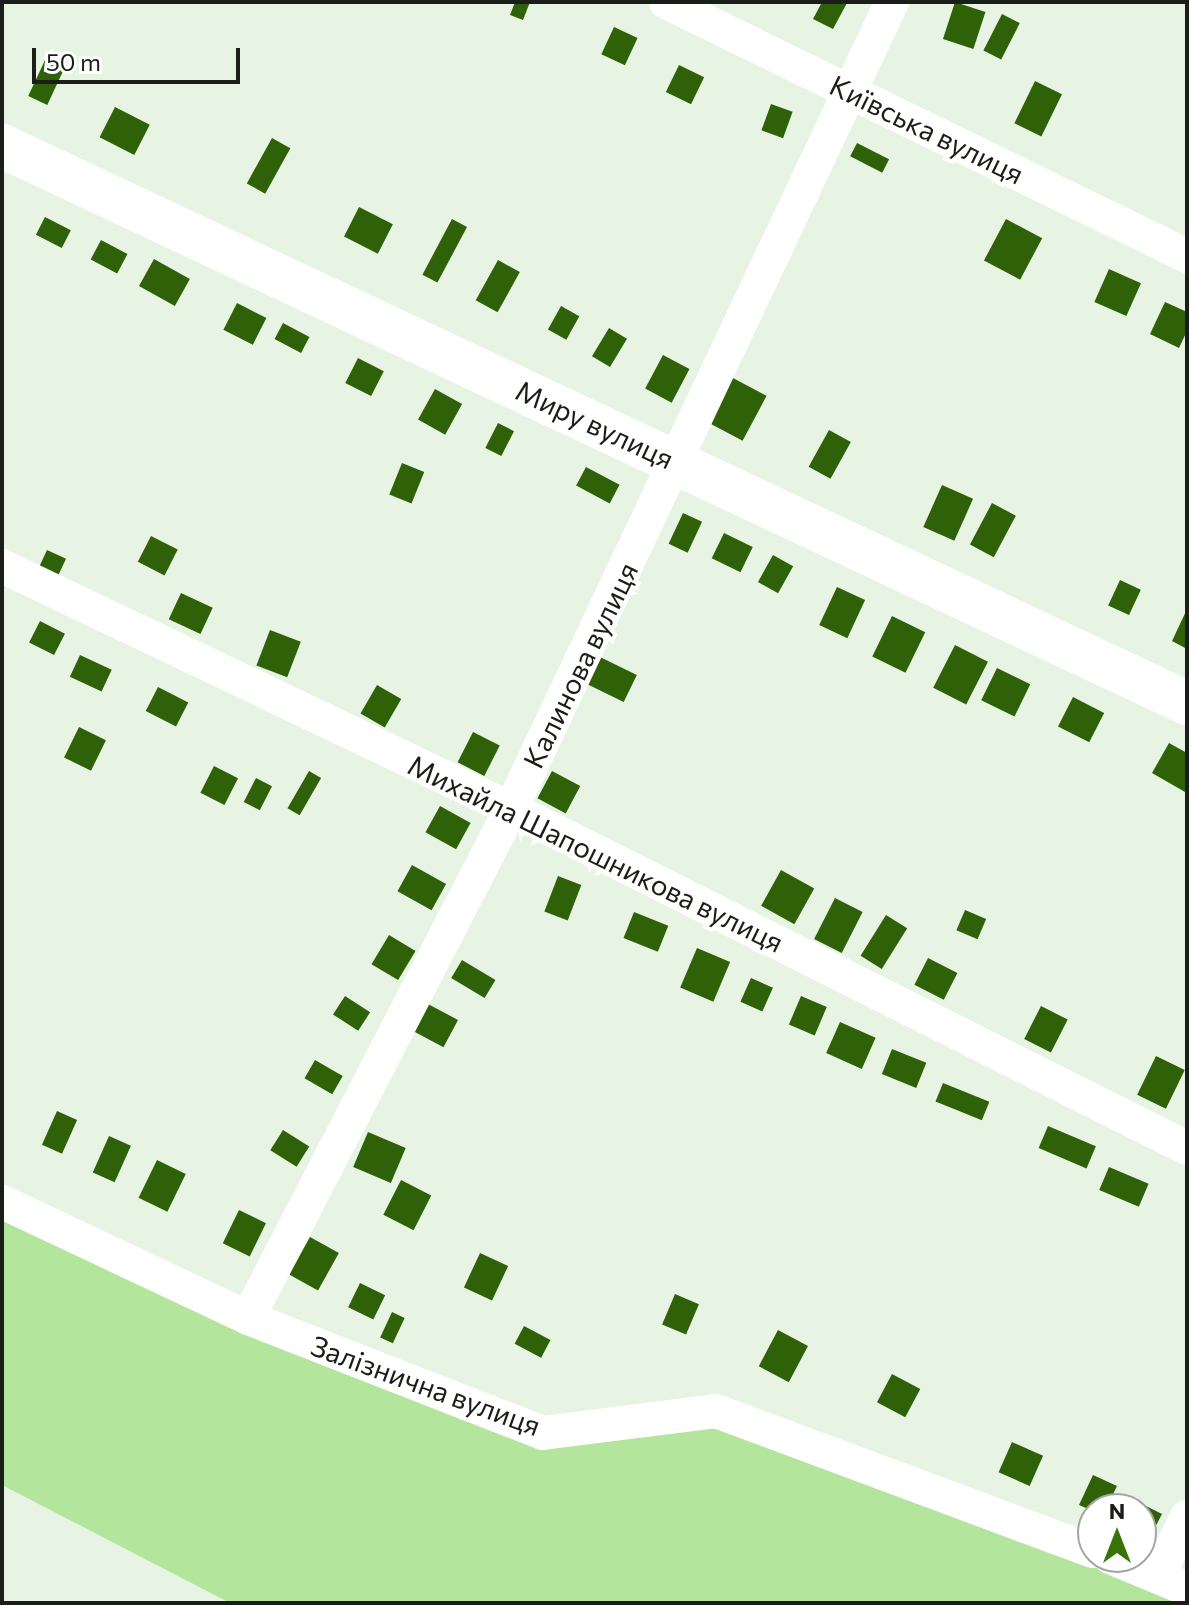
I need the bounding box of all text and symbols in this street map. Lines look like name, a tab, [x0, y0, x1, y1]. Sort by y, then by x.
scale bar	[36, 32, 244, 82]
text: 50 m	[46, 47, 101, 76]
street label: Київська вулиця	[825, 68, 1029, 190]
street label: Миру вулиця	[511, 373, 679, 475]
street label: Калинова вулиця	[516, 557, 644, 773]
street label: Михайла Шапошникова вулиця	[403, 747, 789, 959]
street label: Залізнична вулиця	[307, 1328, 545, 1442]
north arrow	[1077, 1493, 1157, 1573]
text: N	[1109, 1497, 1125, 1524]

